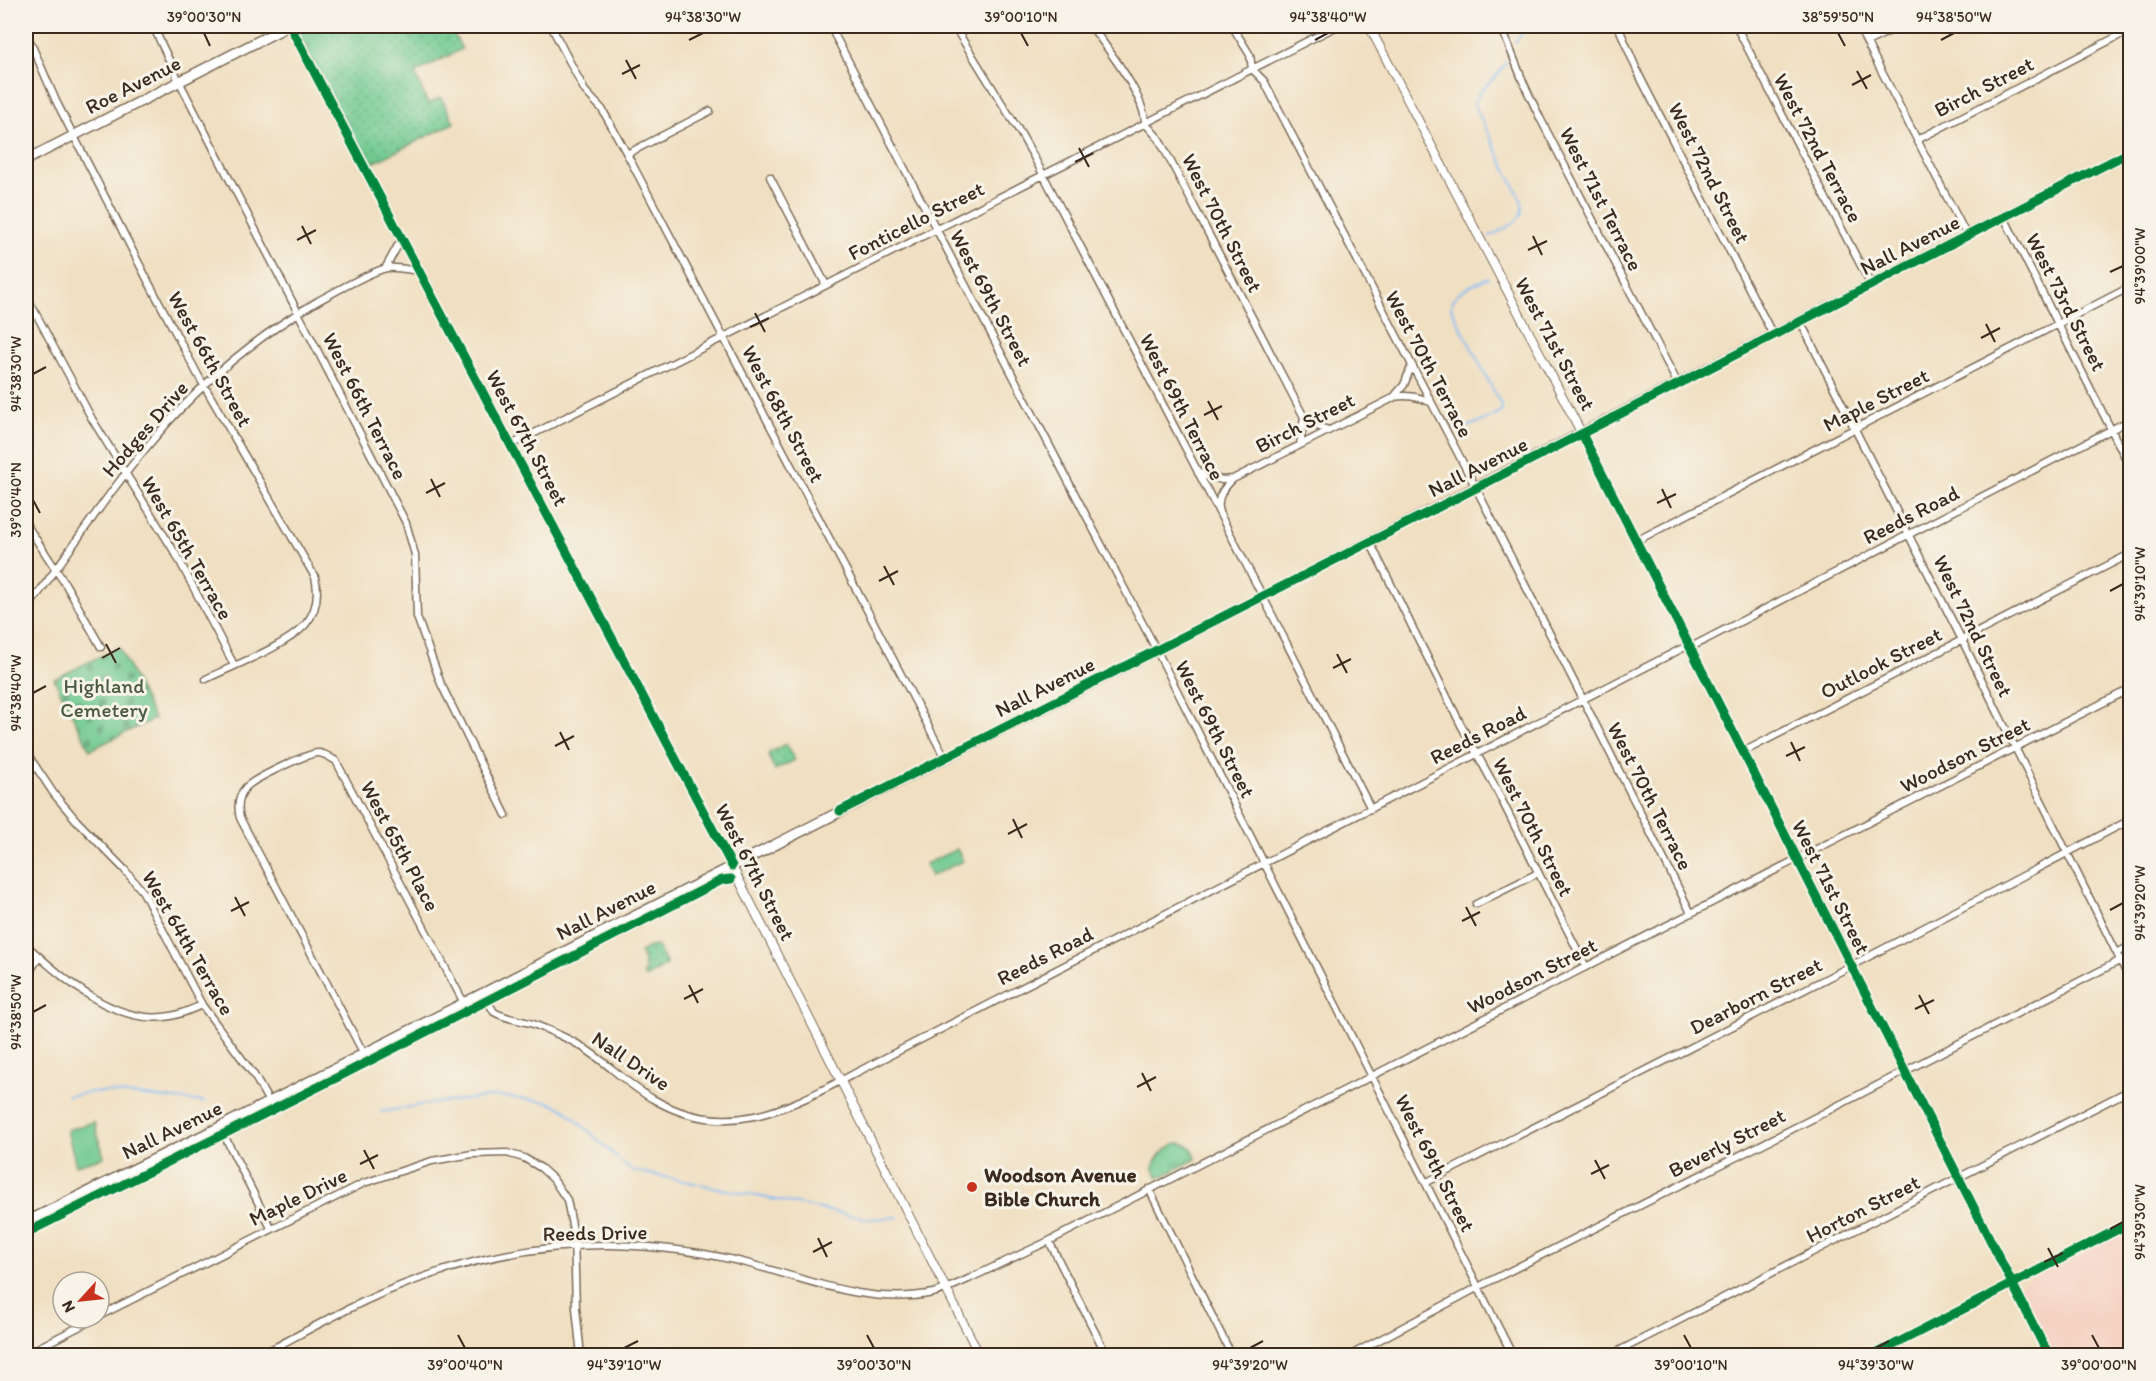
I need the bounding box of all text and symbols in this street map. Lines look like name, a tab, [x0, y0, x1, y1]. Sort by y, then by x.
text: 39°00'30"N	[167, 8, 241, 26]
text: 94°38'30"W	[665, 8, 741, 26]
text: 39°00'10"N	[984, 8, 1058, 26]
text: 94°38'40"W	[1289, 8, 1367, 26]
text: 38°59'50"N	[1802, 8, 1874, 26]
text: 94°38'50"W	[1916, 8, 1992, 26]
street label: Roe Avenue	[81, 50, 185, 119]
street label: Birch Street	[1930, 51, 2038, 122]
street label: West 72nd Terrace	[1769, 69, 1868, 227]
street label: West 72nd Street	[1663, 98, 1756, 247]
street label: West 71st Terrace	[1555, 123, 1648, 275]
street label: West 70th Street	[1177, 149, 1268, 296]
street label: Fonticello Street	[844, 175, 988, 266]
street label: Nall Avenue	[1856, 209, 1964, 280]
street label: West 69th Street	[945, 225, 1038, 370]
text: 94°39'00"W	[2131, 227, 2149, 304]
street label: West 73rd Street	[2021, 229, 2112, 375]
street label: West 71st Street	[1510, 273, 1601, 415]
street label: West 70th Terrace	[1380, 286, 1479, 441]
street label: West 66th Street	[163, 287, 258, 431]
street label: West 66th Terrace	[318, 328, 413, 483]
street label: West 69th Terrace	[1135, 329, 1230, 484]
text: 94°38'30"W	[7, 336, 25, 412]
street label: West 68th Street	[737, 341, 830, 487]
street label: Maple Street	[1819, 362, 1933, 437]
street label: West 67th Street	[481, 365, 574, 510]
street label: Hodges Drive	[96, 376, 193, 482]
street label: Birch Street	[1251, 387, 1359, 458]
street label: Nall Avenue	[1424, 431, 1532, 502]
text: 39°00'40"N	[7, 462, 25, 538]
street label: West 65th Terrace	[136, 472, 239, 624]
street label: Reeds Road	[1859, 479, 1963, 549]
text: 94°39'10"W	[2131, 547, 2149, 621]
street label: West 72nd Street	[1928, 551, 2019, 701]
street label: Outlook Street	[1816, 621, 1946, 704]
street label: Nall Avenue	[991, 651, 1099, 722]
text: 94°38'40"W	[7, 654, 25, 732]
street label: West 69th Street	[1170, 656, 1261, 802]
park label: Highland Cemetery	[60, 673, 148, 722]
street label: Reeds Road	[1426, 699, 1530, 769]
street label: Woodson Street	[1896, 711, 2034, 798]
street label: West 70th Terrace	[1602, 718, 1699, 874]
street label: West 70th Street	[1488, 753, 1579, 900]
street label: West 65th Place	[356, 776, 445, 915]
street label: West 67th Street	[710, 799, 801, 945]
street label: West 71st Street	[1787, 815, 1876, 958]
text: 94°39'20"W	[2131, 865, 2149, 941]
street label: West 64th Terrace	[137, 866, 240, 1020]
street label: Nall Avenue	[552, 874, 660, 945]
street label: Reeds Road	[993, 920, 1097, 990]
street label: Woodson Street	[1463, 932, 1601, 1019]
street label: Dearborn Street	[1686, 951, 1826, 1040]
text: 94°38'50"W	[7, 974, 25, 1050]
street label: Nall Drive	[588, 1025, 675, 1096]
street label: West 69th Street	[1390, 1090, 1481, 1236]
street label: Nall Avenue	[118, 1095, 226, 1165]
street label: Beverly Street	[1664, 1102, 1789, 1183]
street label: Maple Drive	[245, 1162, 351, 1231]
place label: Woodson Avenue Bible Church	[984, 1162, 1137, 1211]
street label: Horton Street	[1802, 1169, 1924, 1248]
marker: Woodson Avenue Bible Church	[965, 1180, 979, 1194]
text: 94°39'30"W	[2131, 1184, 2149, 1260]
street label: Reeds Drive	[542, 1219, 648, 1246]
north arrow	[51, 1270, 111, 1330]
text: N	[57, 1297, 79, 1316]
text: 39°00'40"N	[427, 1356, 503, 1374]
text: 94°39'10"W	[587, 1356, 661, 1374]
text: 39°00'30"N	[837, 1356, 911, 1374]
text: 94°39'20"W	[1212, 1356, 1288, 1374]
text: 39°00'10"N	[1654, 1356, 1728, 1374]
text: 94°39'30"W	[1838, 1356, 1914, 1374]
text: 39°00'00"N	[2061, 1356, 2137, 1374]

